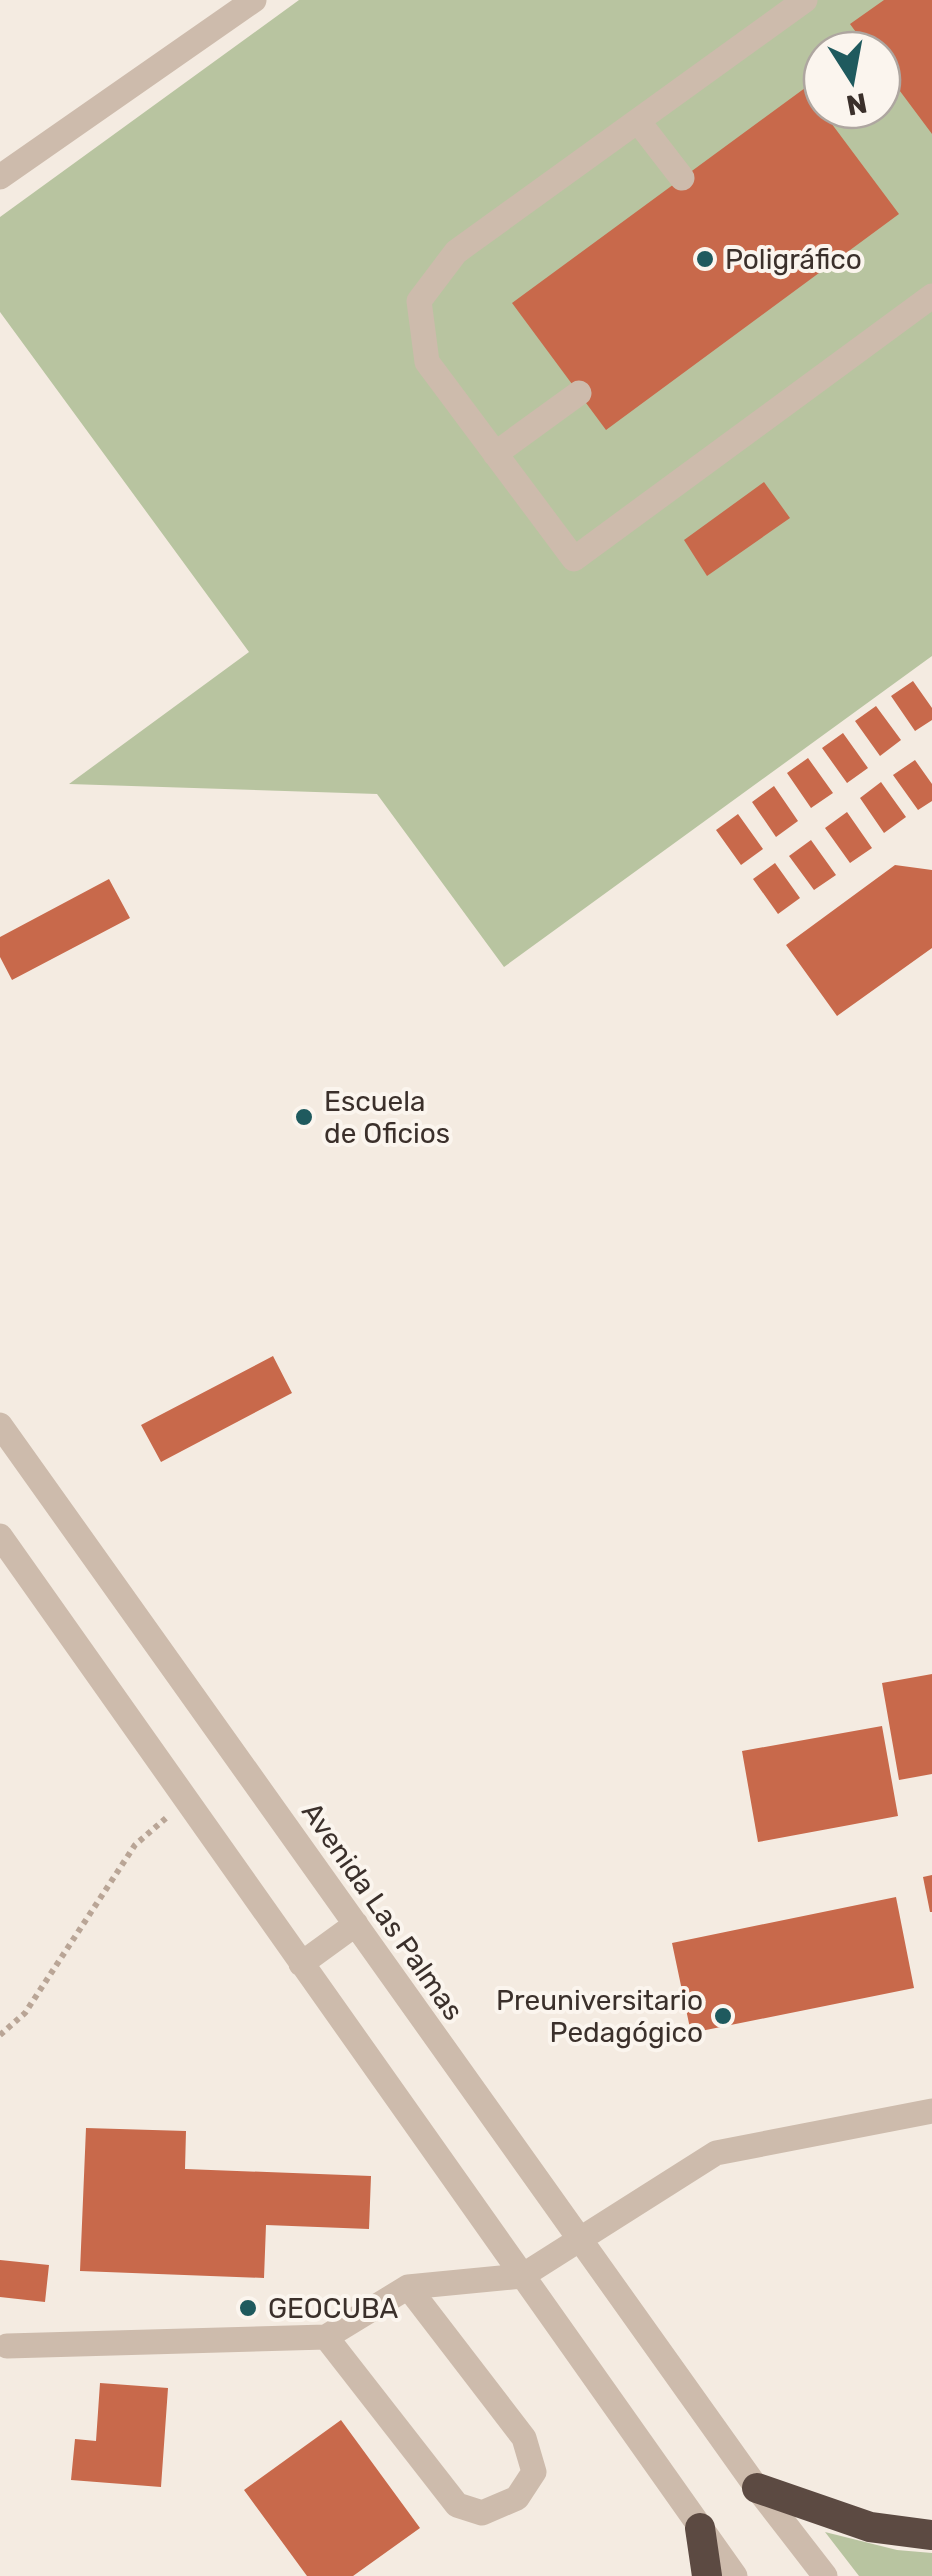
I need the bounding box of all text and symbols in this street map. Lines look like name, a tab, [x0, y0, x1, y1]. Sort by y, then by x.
north arrow	[802, 30, 902, 130]
text: N	[844, 86, 870, 122]
place label: Poligráfico	[725, 243, 862, 276]
marker: Poligráfico	[694, 248, 716, 270]
place label: Escuela de Oficios	[324, 1085, 450, 1150]
marker: Escuela de Oficios	[293, 1106, 315, 1128]
street label: Avenida Las Palmas	[295, 1796, 470, 2027]
place label: Preuniversitario Pedagógico	[496, 1984, 703, 2049]
marker: Preuniversitario Pedagógico	[712, 2005, 734, 2027]
place label: GEOCUBA	[268, 2292, 399, 2325]
marker: GEOCUBA	[237, 2297, 259, 2319]

